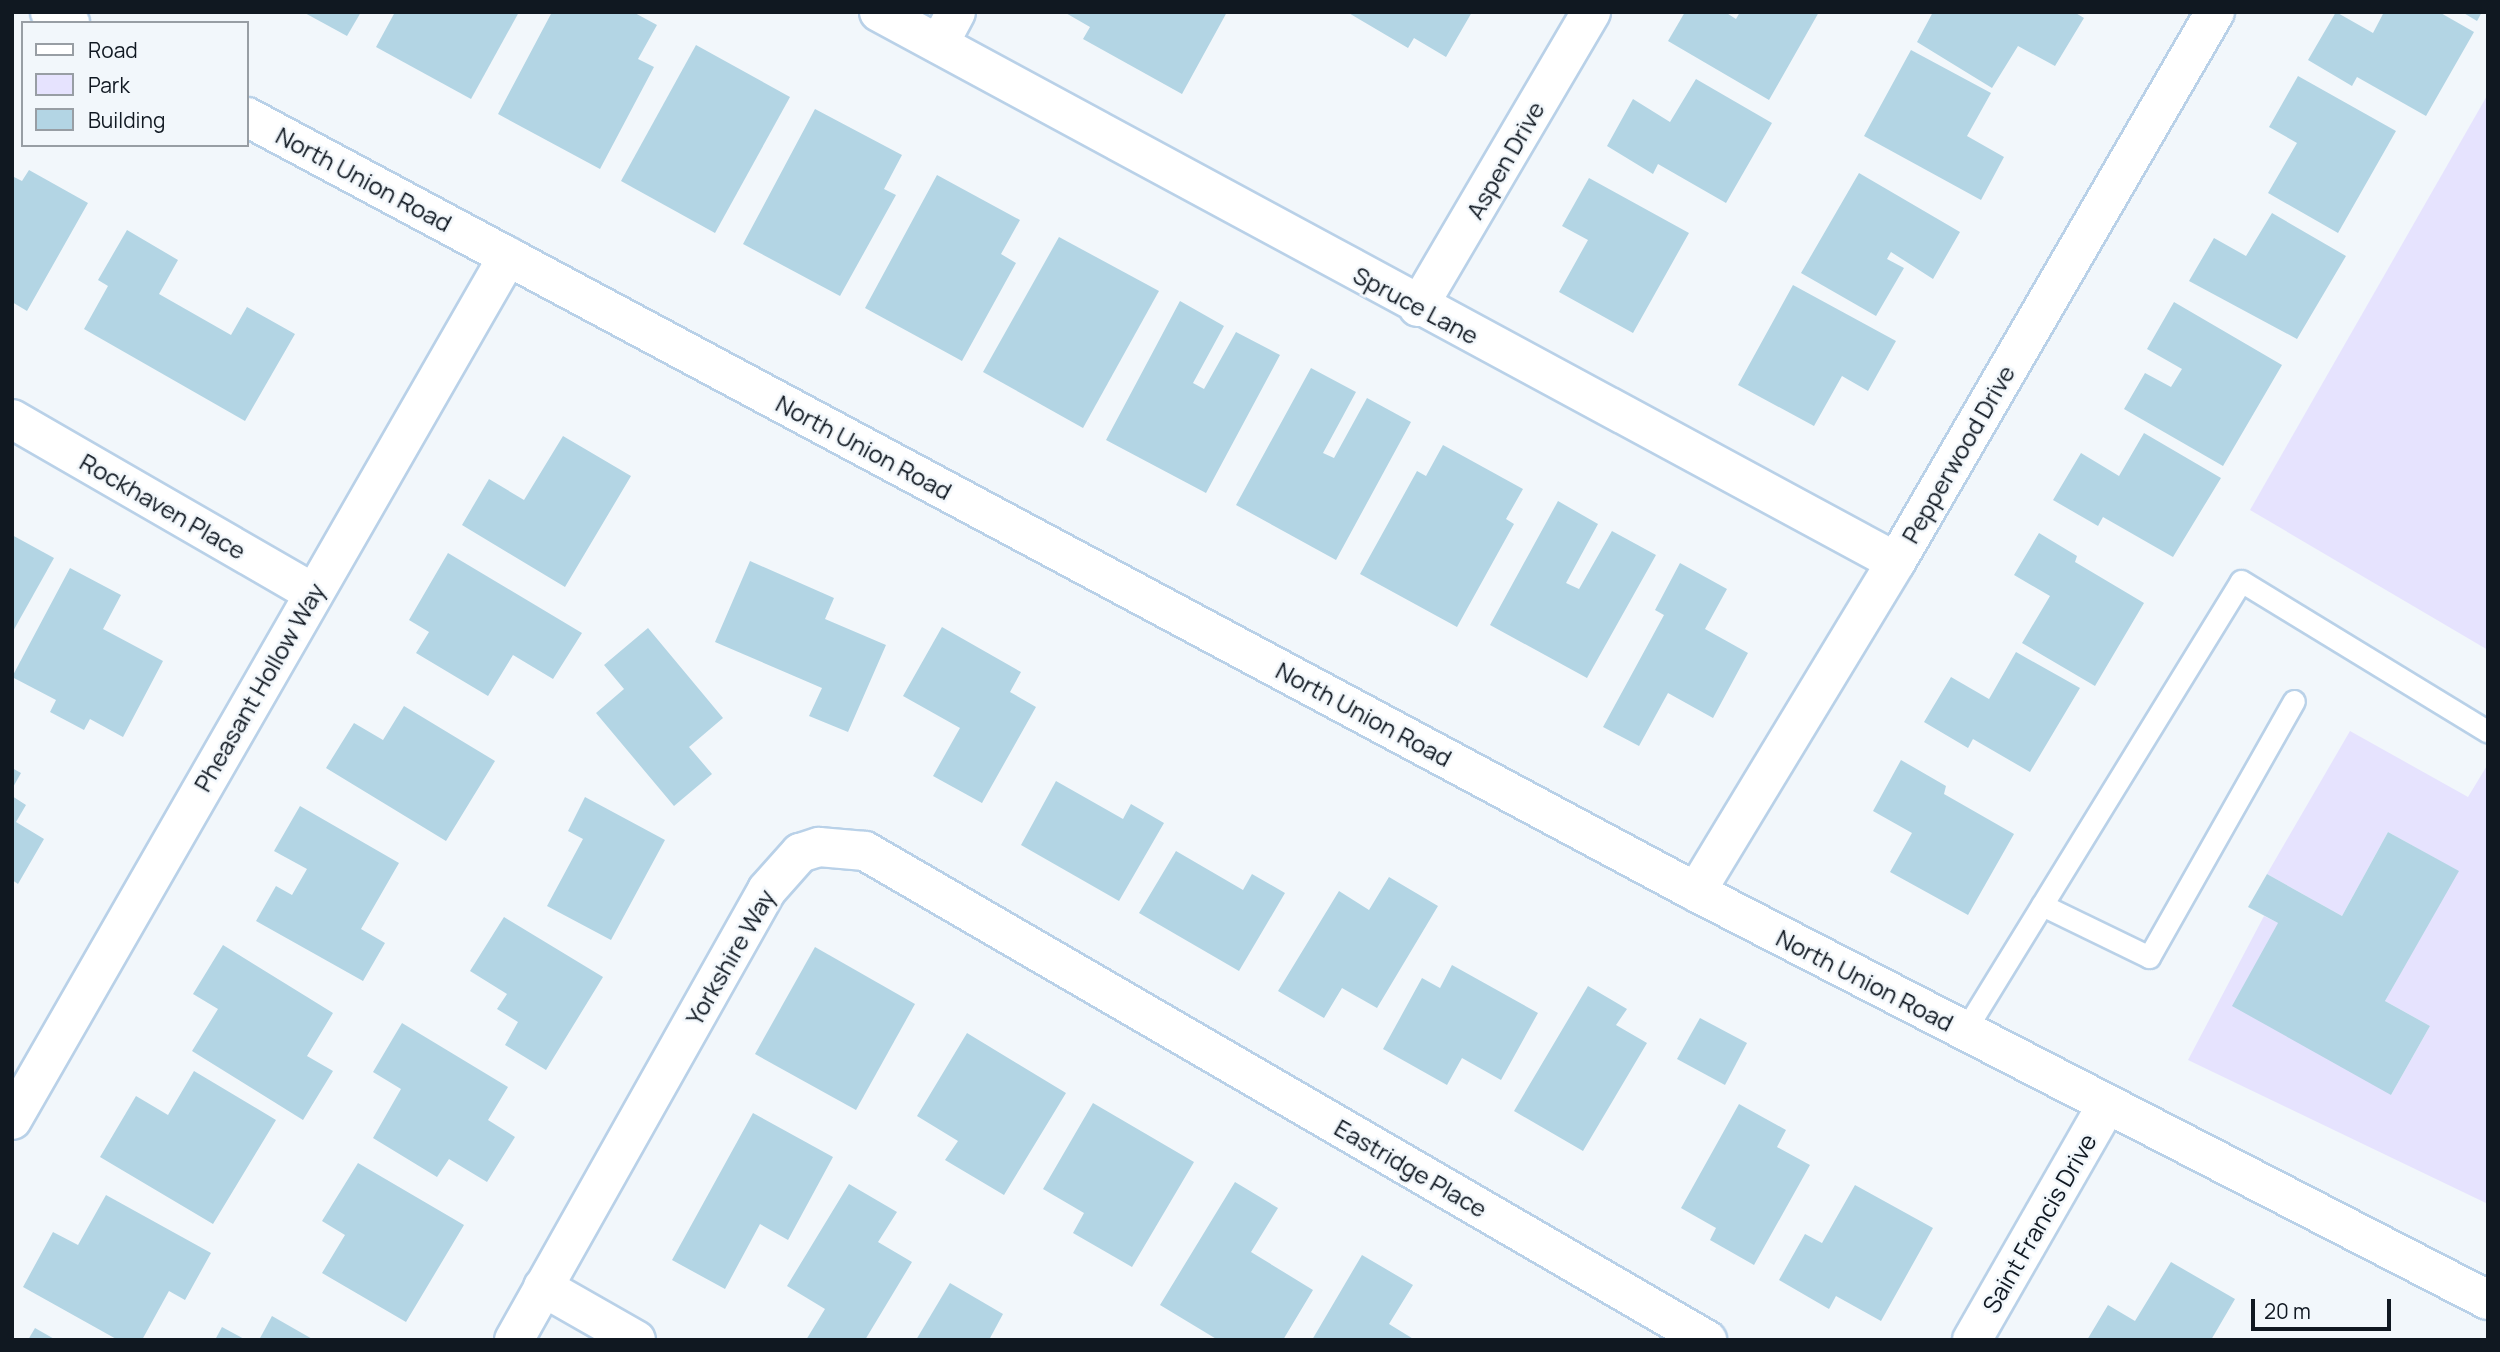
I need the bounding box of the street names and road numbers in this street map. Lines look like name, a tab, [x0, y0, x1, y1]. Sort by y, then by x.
street label: Aspen Drive	[1460, 96, 1550, 224]
street label: North Union Road	[271, 121, 457, 237]
street label: Spruce Lane	[1349, 260, 1483, 350]
street label: Pepperwood Drive	[1895, 360, 2021, 548]
street label: North Union Road	[771, 389, 957, 505]
street label: Rockhaven Place	[75, 447, 251, 565]
street label: Pheasant Hollow Way	[188, 578, 330, 796]
street label: North Union Road	[1271, 656, 1457, 772]
street label: Yorkshire Way	[679, 884, 781, 1030]
street label: North Union Road	[1772, 923, 1958, 1037]
street label: Eastridge Place	[1330, 1113, 1492, 1223]
street label: Saint Francis Drive	[1976, 1128, 2102, 1318]

